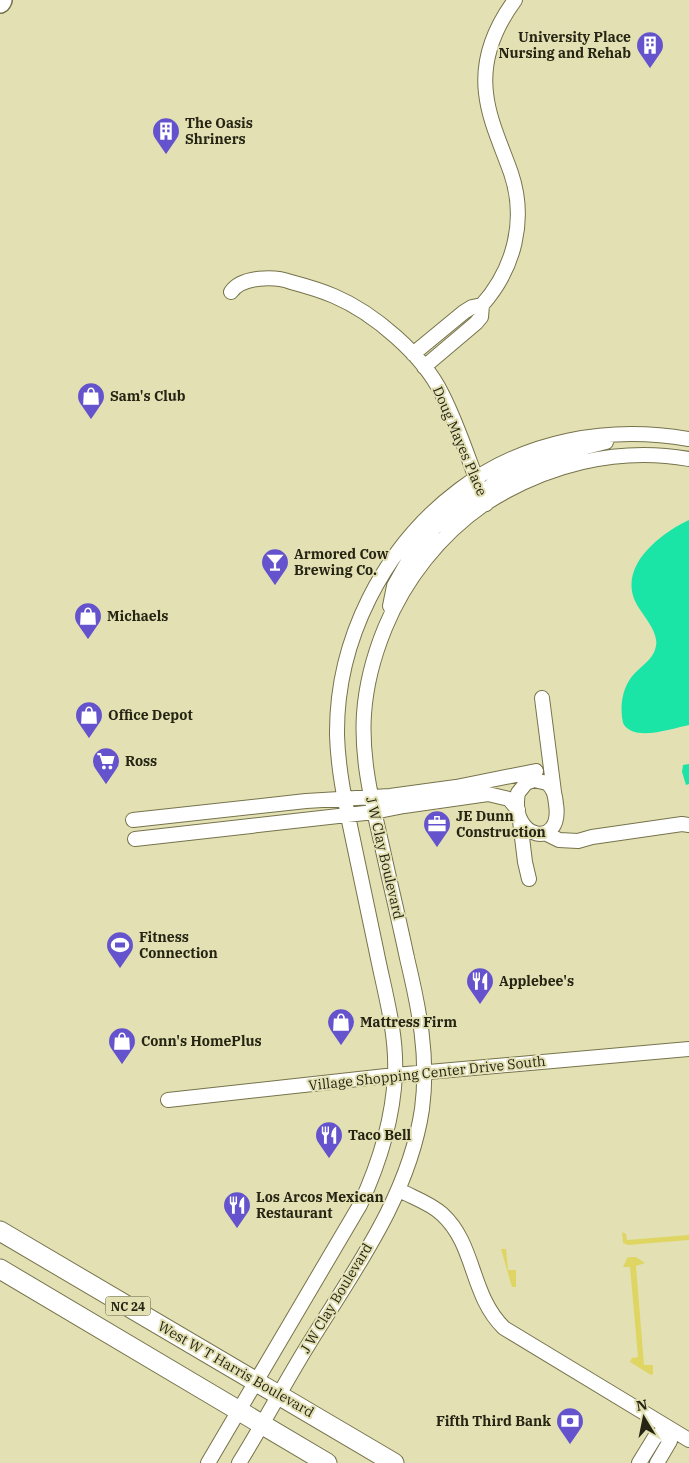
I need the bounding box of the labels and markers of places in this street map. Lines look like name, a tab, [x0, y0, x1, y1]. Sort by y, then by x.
place label: University Place Nursing and Rehab	[499, 28, 631, 62]
building icon: University Place Nursing and Rehab	[635, 30, 665, 69]
place label: The Oasis Shriners	[185, 114, 253, 148]
building icon: The Oasis Shriners	[151, 116, 181, 155]
shop icon: Sam's Club	[76, 381, 106, 420]
place label: Sam's Club	[110, 387, 186, 405]
place label: Armored Cow Brewing Co.	[294, 545, 389, 579]
bar icon: Armored Cow Brewing Co.	[260, 547, 290, 586]
shop icon: Michaels	[73, 601, 103, 640]
place label: Michaels	[107, 607, 168, 625]
shop icon: Office Depot	[74, 700, 104, 739]
place label: Office Depot	[108, 706, 193, 724]
supermarket icon: Ross	[91, 746, 121, 785]
place label: Ross	[125, 752, 157, 770]
place label: JE Dunn Construction	[456, 807, 546, 841]
office icon: JE Dunn Construction	[422, 809, 452, 848]
place label: Fitness Connection	[139, 928, 218, 962]
sports icon: Fitness Connection	[105, 930, 135, 969]
restaurant icon: Applebee's	[465, 966, 495, 1005]
place label: Applebee's	[499, 972, 574, 990]
shop icon: Mattress Firm	[326, 1007, 356, 1046]
place label: Mattress Firm	[360, 1013, 457, 1031]
shop icon: Conn's HomePlus	[107, 1026, 137, 1065]
place label: Conn's HomePlus	[141, 1032, 262, 1050]
restaurant icon: Taco Bell	[314, 1120, 344, 1159]
place label: Taco Bell	[348, 1126, 412, 1144]
place label: Los Arcos Mexican Restaurant	[256, 1188, 384, 1222]
restaurant icon: Los Arcos Mexican Restaurant	[222, 1190, 252, 1229]
bank icon: Fifth Third Bank	[555, 1406, 585, 1445]
place label: Fifth Third Bank	[436, 1412, 551, 1430]

